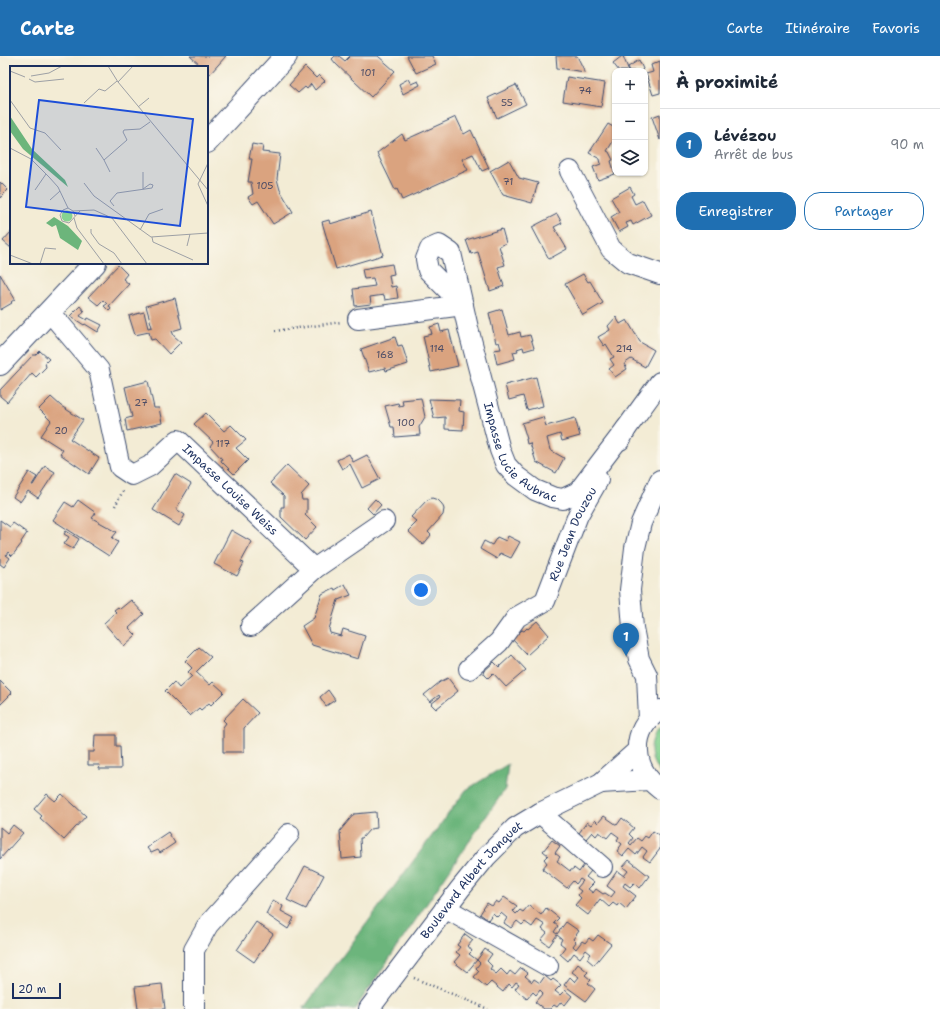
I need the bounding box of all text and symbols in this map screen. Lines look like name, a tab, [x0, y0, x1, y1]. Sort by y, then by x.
text: Carte	[20, 16, 75, 41]
text: Carte	[726, 19, 763, 37]
text: Itinéraire	[785, 19, 850, 37]
text: Favoris	[872, 19, 920, 37]
inset map	[10, 66, 208, 264]
house number: 101	[361, 66, 375, 79]
map controls	[612, 68, 648, 176]
button: +	[612, 68, 648, 104]
text: À proximité	[676, 71, 778, 93]
house number: 74	[578, 84, 592, 97]
house number: 55	[501, 96, 513, 109]
button: −	[612, 104, 648, 140]
text: Lévézou	[714, 126, 776, 146]
text: 1	[686, 136, 692, 153]
text: 90 m	[890, 136, 924, 153]
button: layers	[612, 140, 648, 176]
text: Arrêt de bus	[714, 146, 793, 163]
house number: 71	[503, 175, 513, 188]
house number: 105	[257, 179, 273, 192]
button: Enregistrer	[676, 192, 796, 230]
button: Partager	[804, 192, 924, 230]
house number: 114	[430, 342, 444, 355]
house number: 214	[615, 342, 633, 355]
house number: 168	[376, 348, 394, 361]
house number: 27	[134, 396, 148, 409]
street label: Impasse Lucie Aubrac	[480, 400, 558, 506]
house number: 100	[397, 416, 415, 429]
house number: 20	[54, 424, 68, 437]
house number: 117	[216, 437, 230, 450]
street label: Impasse Louise Weiss	[179, 440, 282, 539]
street label: Rue Jean Douzou	[545, 484, 600, 583]
your location	[411, 580, 431, 600]
pin: 1	[613, 623, 639, 656]
street label: Boulevard Albert Jonquet	[417, 817, 525, 942]
scale bar	[12, 981, 61, 1000]
text: 20 m	[18, 982, 46, 997]

